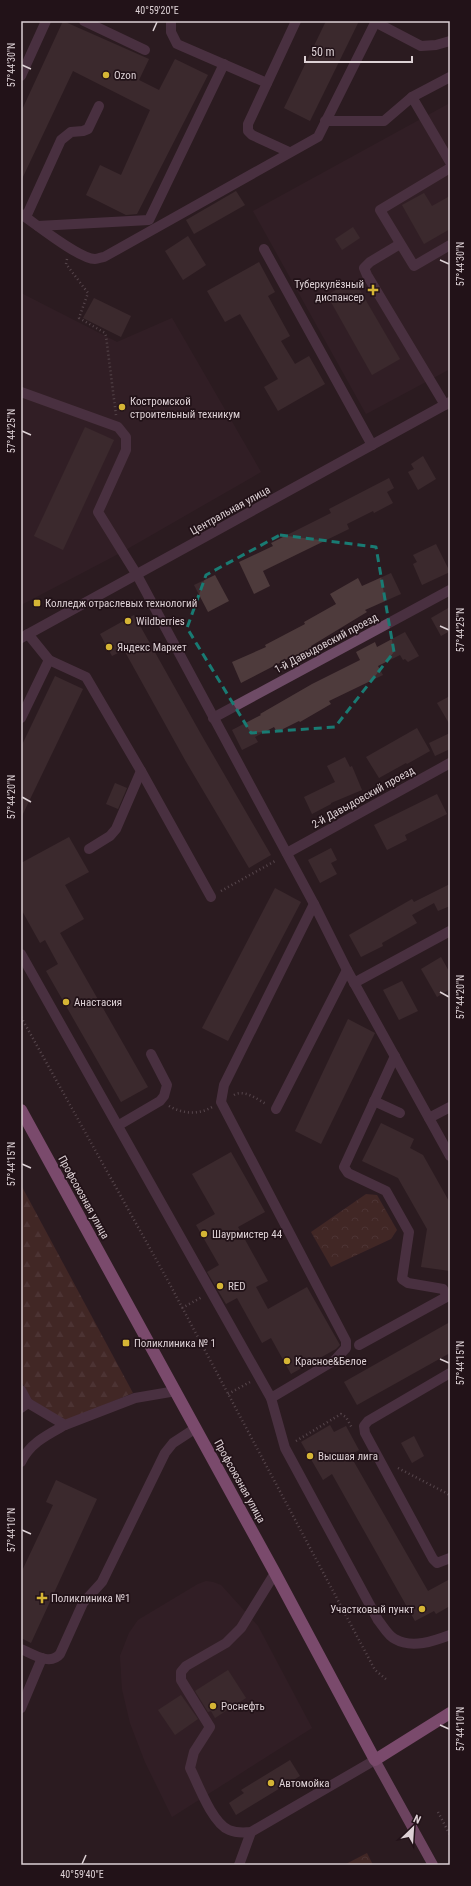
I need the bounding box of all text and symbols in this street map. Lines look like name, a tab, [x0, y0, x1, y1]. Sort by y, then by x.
text: 40°59'20"E	[135, 5, 179, 16]
scale bar	[305, 38, 412, 64]
text: 57°44'30"N	[6, 43, 17, 87]
text: 50 m	[311, 45, 335, 59]
place label: Ozon	[114, 69, 136, 82]
marker: Ozon	[101, 70, 111, 80]
text: 57°44'30"N	[455, 242, 466, 286]
place label: Туберкулёзный диспансер	[294, 278, 364, 304]
marker: Туберкулёзный диспансер	[367, 284, 379, 296]
place label: Костромской строительный техникум	[130, 395, 240, 421]
marker: Костромской строительный техникум	[117, 402, 127, 412]
text: 57°44'25"N	[6, 409, 17, 453]
street label: Центральная улица	[188, 483, 272, 538]
place label: Колледж отраслевых технологий	[45, 597, 197, 610]
marker: Колледж отраслевых технологий	[32, 598, 42, 608]
text: 57°44'25"N	[455, 608, 466, 652]
street label: 1-й Давыдовский проезд	[272, 611, 380, 676]
place label: Wildberries	[136, 615, 185, 628]
marker: Wildberries	[123, 616, 133, 626]
place label: Яндекс Маркет	[117, 641, 187, 654]
marker: Яндекс Маркет	[104, 642, 114, 652]
street label: 2-й Давыдовский проезд	[310, 764, 417, 831]
text: 57°44'20"N	[6, 775, 17, 819]
text: 57°44'20"N	[455, 975, 466, 1019]
place label: Анастасия	[74, 996, 122, 1009]
marker: Анастасия	[61, 997, 71, 1007]
text: 57°44'15"N	[6, 1142, 17, 1186]
street label: Профсоюзная улица	[55, 1153, 112, 1241]
place label: Шаурмистер 44	[212, 1228, 283, 1241]
marker: Шаурмистер 44	[199, 1229, 209, 1239]
place label: RED	[228, 1280, 246, 1293]
marker: RED	[215, 1281, 225, 1291]
place label: Поликлиника № 1	[134, 1337, 216, 1350]
marker: Поликлиника № 1	[121, 1338, 131, 1348]
text: 57°44'15"N	[455, 1341, 466, 1385]
place label: Красное&Белое	[295, 1355, 367, 1368]
marker: Красное&Белое	[282, 1356, 292, 1366]
street label: Профсоюзная улица	[211, 1437, 268, 1525]
place label: Высшая лига	[318, 1450, 378, 1463]
marker: Высшая лига	[305, 1451, 315, 1461]
text: 57°44'10"N	[6, 1508, 17, 1552]
marker: Поликлиника №1	[36, 1592, 48, 1604]
place label: Поликлиника №1	[51, 1592, 130, 1605]
place label: Участковый пункт	[330, 1603, 414, 1616]
marker: Участковый пункт	[417, 1604, 427, 1614]
place label: Роснефть	[221, 1700, 265, 1713]
marker: Роснефть	[208, 1701, 218, 1711]
text: 57°44'10"N	[455, 1707, 466, 1751]
place label: Автомойка	[279, 1777, 330, 1790]
marker: Автомойка	[266, 1778, 276, 1788]
north arrow	[393, 1808, 433, 1848]
text: N	[411, 1812, 423, 1827]
text: 40°59'40"E	[60, 1869, 104, 1880]

